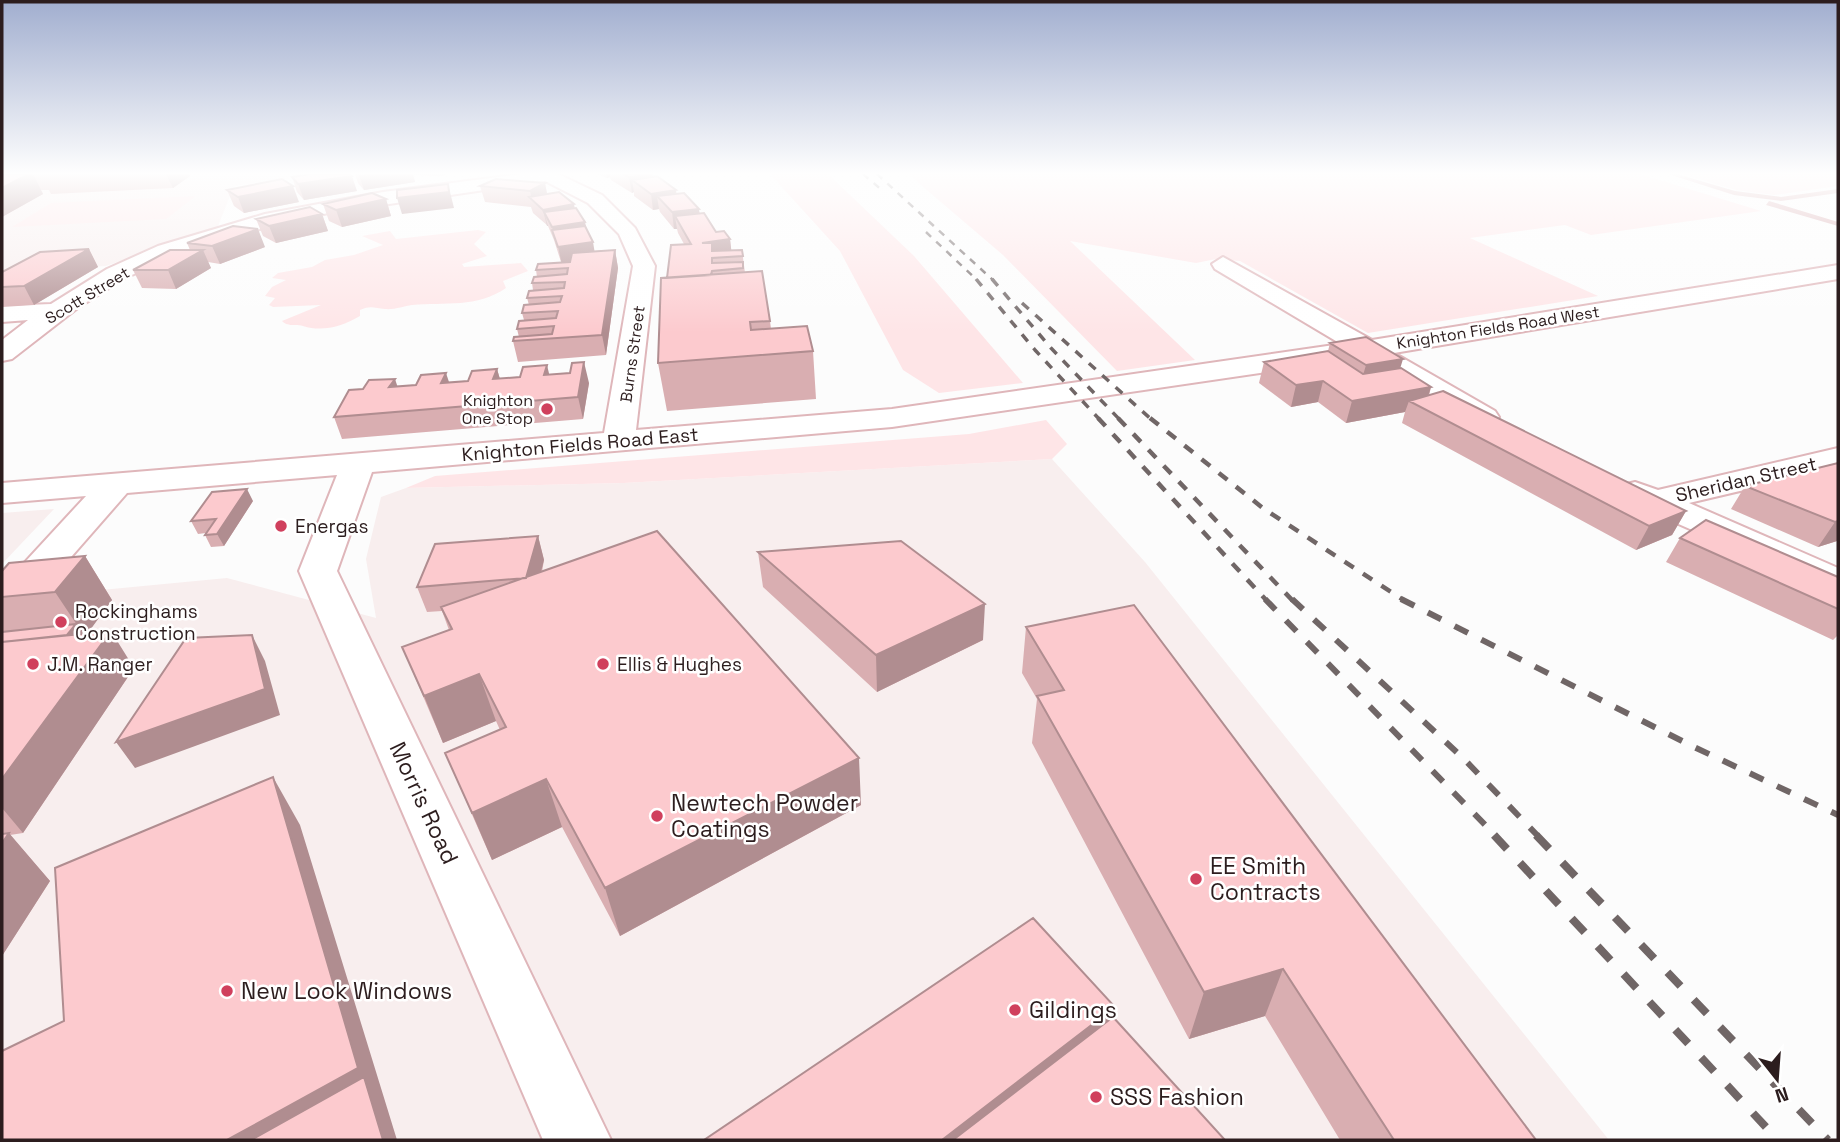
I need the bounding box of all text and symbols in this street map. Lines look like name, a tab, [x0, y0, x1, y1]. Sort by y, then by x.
street label: Scott Street	[41, 262, 133, 329]
street label: Knighton Fields Road West	[1395, 301, 1601, 354]
street label: Burns Street	[615, 304, 650, 404]
place label: Knighton One Stop	[462, 390, 533, 429]
marker: Knighton One Stop	[539, 401, 555, 417]
street label: Knighton Fields Road East	[461, 422, 700, 467]
street label: Sheridan Street	[1673, 451, 1819, 508]
place label: Energas	[295, 514, 368, 539]
marker: Energas	[273, 518, 289, 534]
place label: Rockinghams Construction	[75, 599, 198, 646]
marker: Rockinghams Construction	[53, 614, 69, 630]
place label: J.M. Ranger	[47, 652, 153, 677]
place label: Ellis & Hughes	[617, 652, 742, 677]
marker: J.M. Ranger	[25, 656, 41, 672]
marker: Ellis & Hughes	[595, 656, 611, 672]
street label: Morris Road	[383, 737, 465, 869]
place label: Newtech Powder Coatings	[671, 788, 858, 844]
marker: Newtech Powder Coatings	[649, 808, 665, 824]
place label: EE Smith Contracts	[1210, 851, 1321, 907]
marker: EE Smith Contracts	[1188, 871, 1204, 887]
place label: New Look Windows	[241, 976, 452, 1006]
marker: New Look Windows	[219, 983, 235, 999]
place label: Gildings	[1029, 995, 1117, 1025]
marker: Gildings	[1007, 1002, 1023, 1018]
north arrow	[1742, 1044, 1812, 1114]
text: N	[1772, 1081, 1792, 1109]
place label: SSS Fashion	[1110, 1082, 1244, 1112]
marker: SSS Fashion	[1088, 1089, 1104, 1105]

